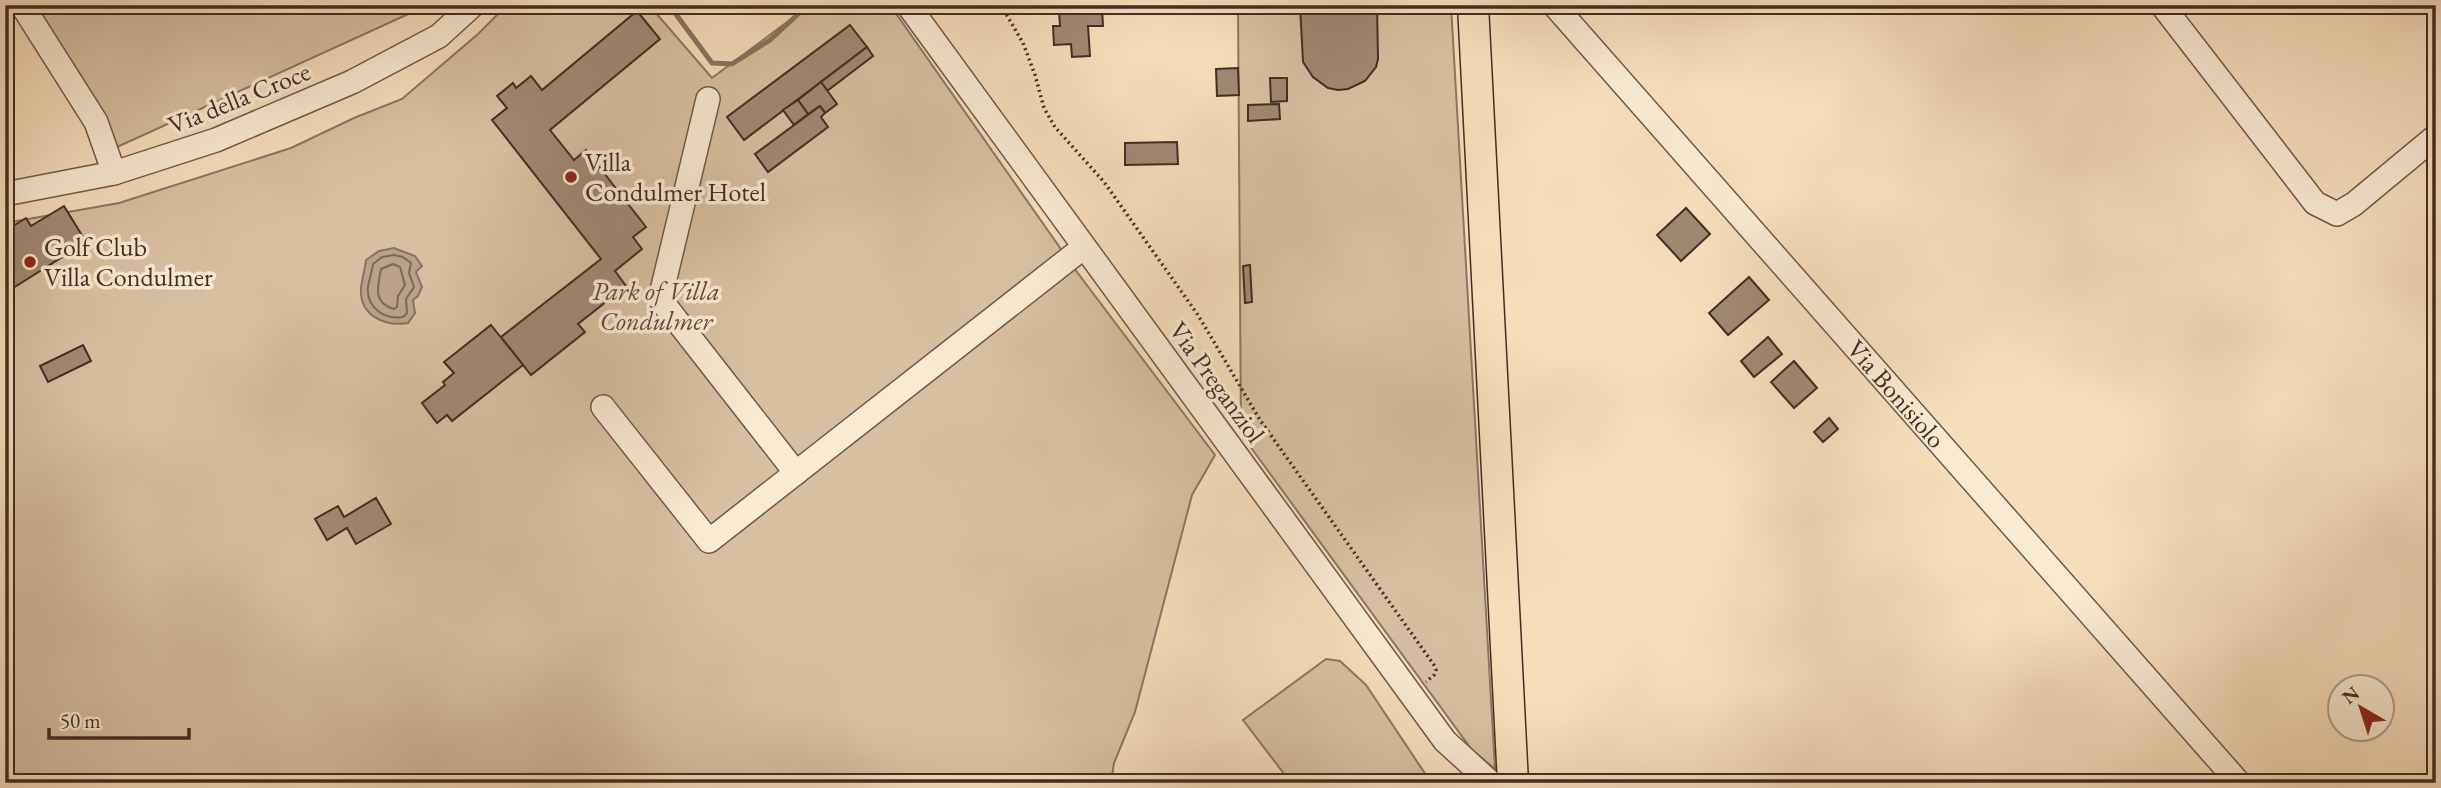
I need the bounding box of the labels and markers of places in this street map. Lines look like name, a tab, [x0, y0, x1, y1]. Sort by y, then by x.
place label: Villa Condulmer Hotel	[585, 145, 766, 209]
marker: Villa Condulmer Hotel	[563, 169, 579, 185]
place label: Golf Club Villa Condulmer	[44, 230, 213, 294]
marker: Golf Club Villa Condulmer	[22, 254, 38, 270]

